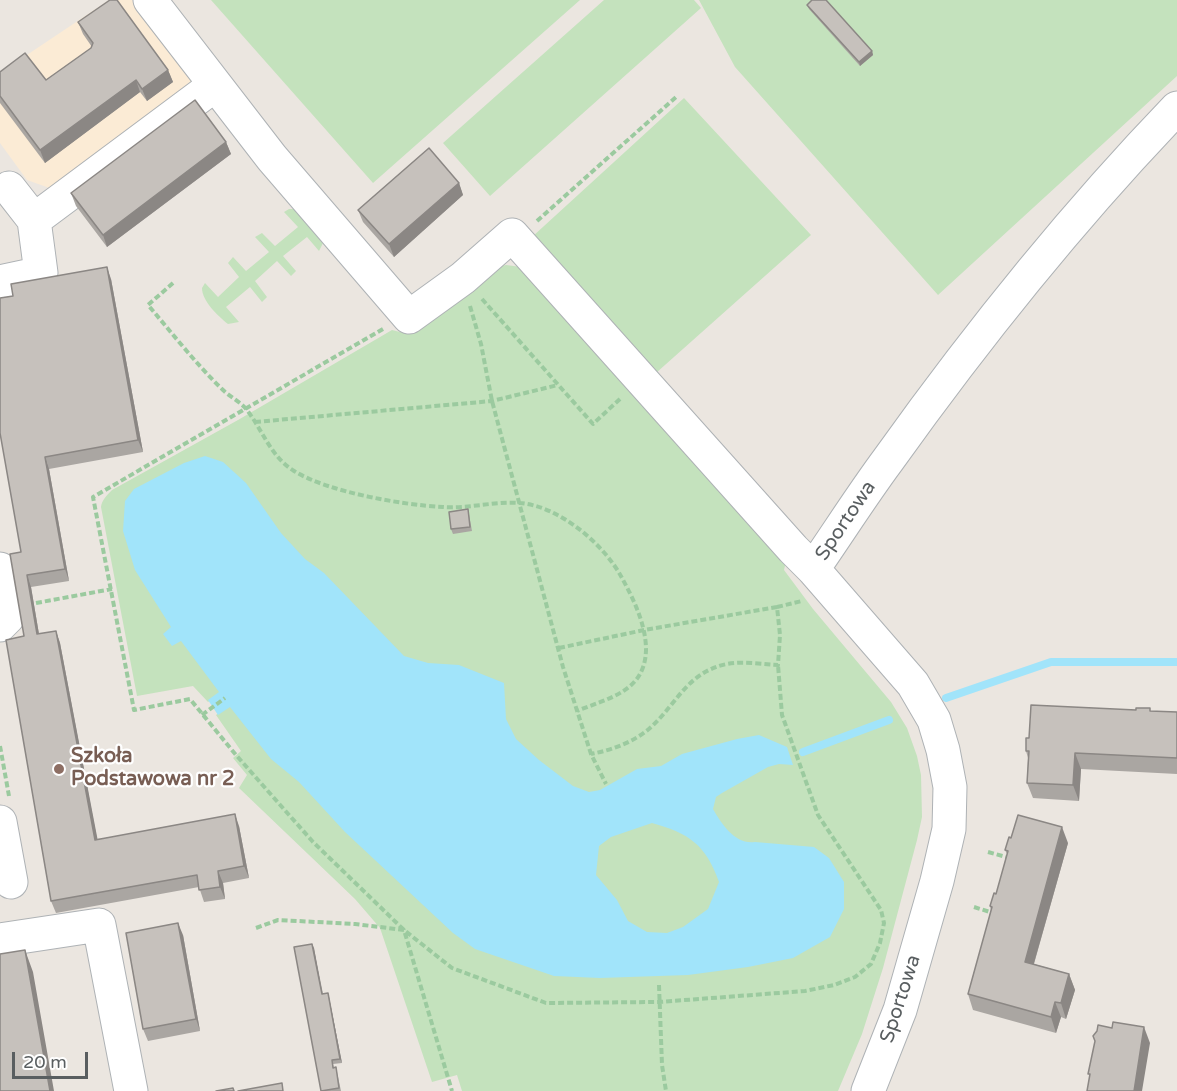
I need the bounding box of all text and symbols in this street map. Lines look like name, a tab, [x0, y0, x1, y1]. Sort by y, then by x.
street label: Sportowa	[811, 477, 881, 565]
place label: Szkoła Podstawowa nr 2	[71, 745, 235, 792]
marker: Szkoła Podstawowa nr 2	[52, 762, 66, 776]
street label: Sportowa	[876, 952, 926, 1046]
scale bar	[15, 1040, 92, 1078]
text: 20 m	[23, 1051, 67, 1073]

